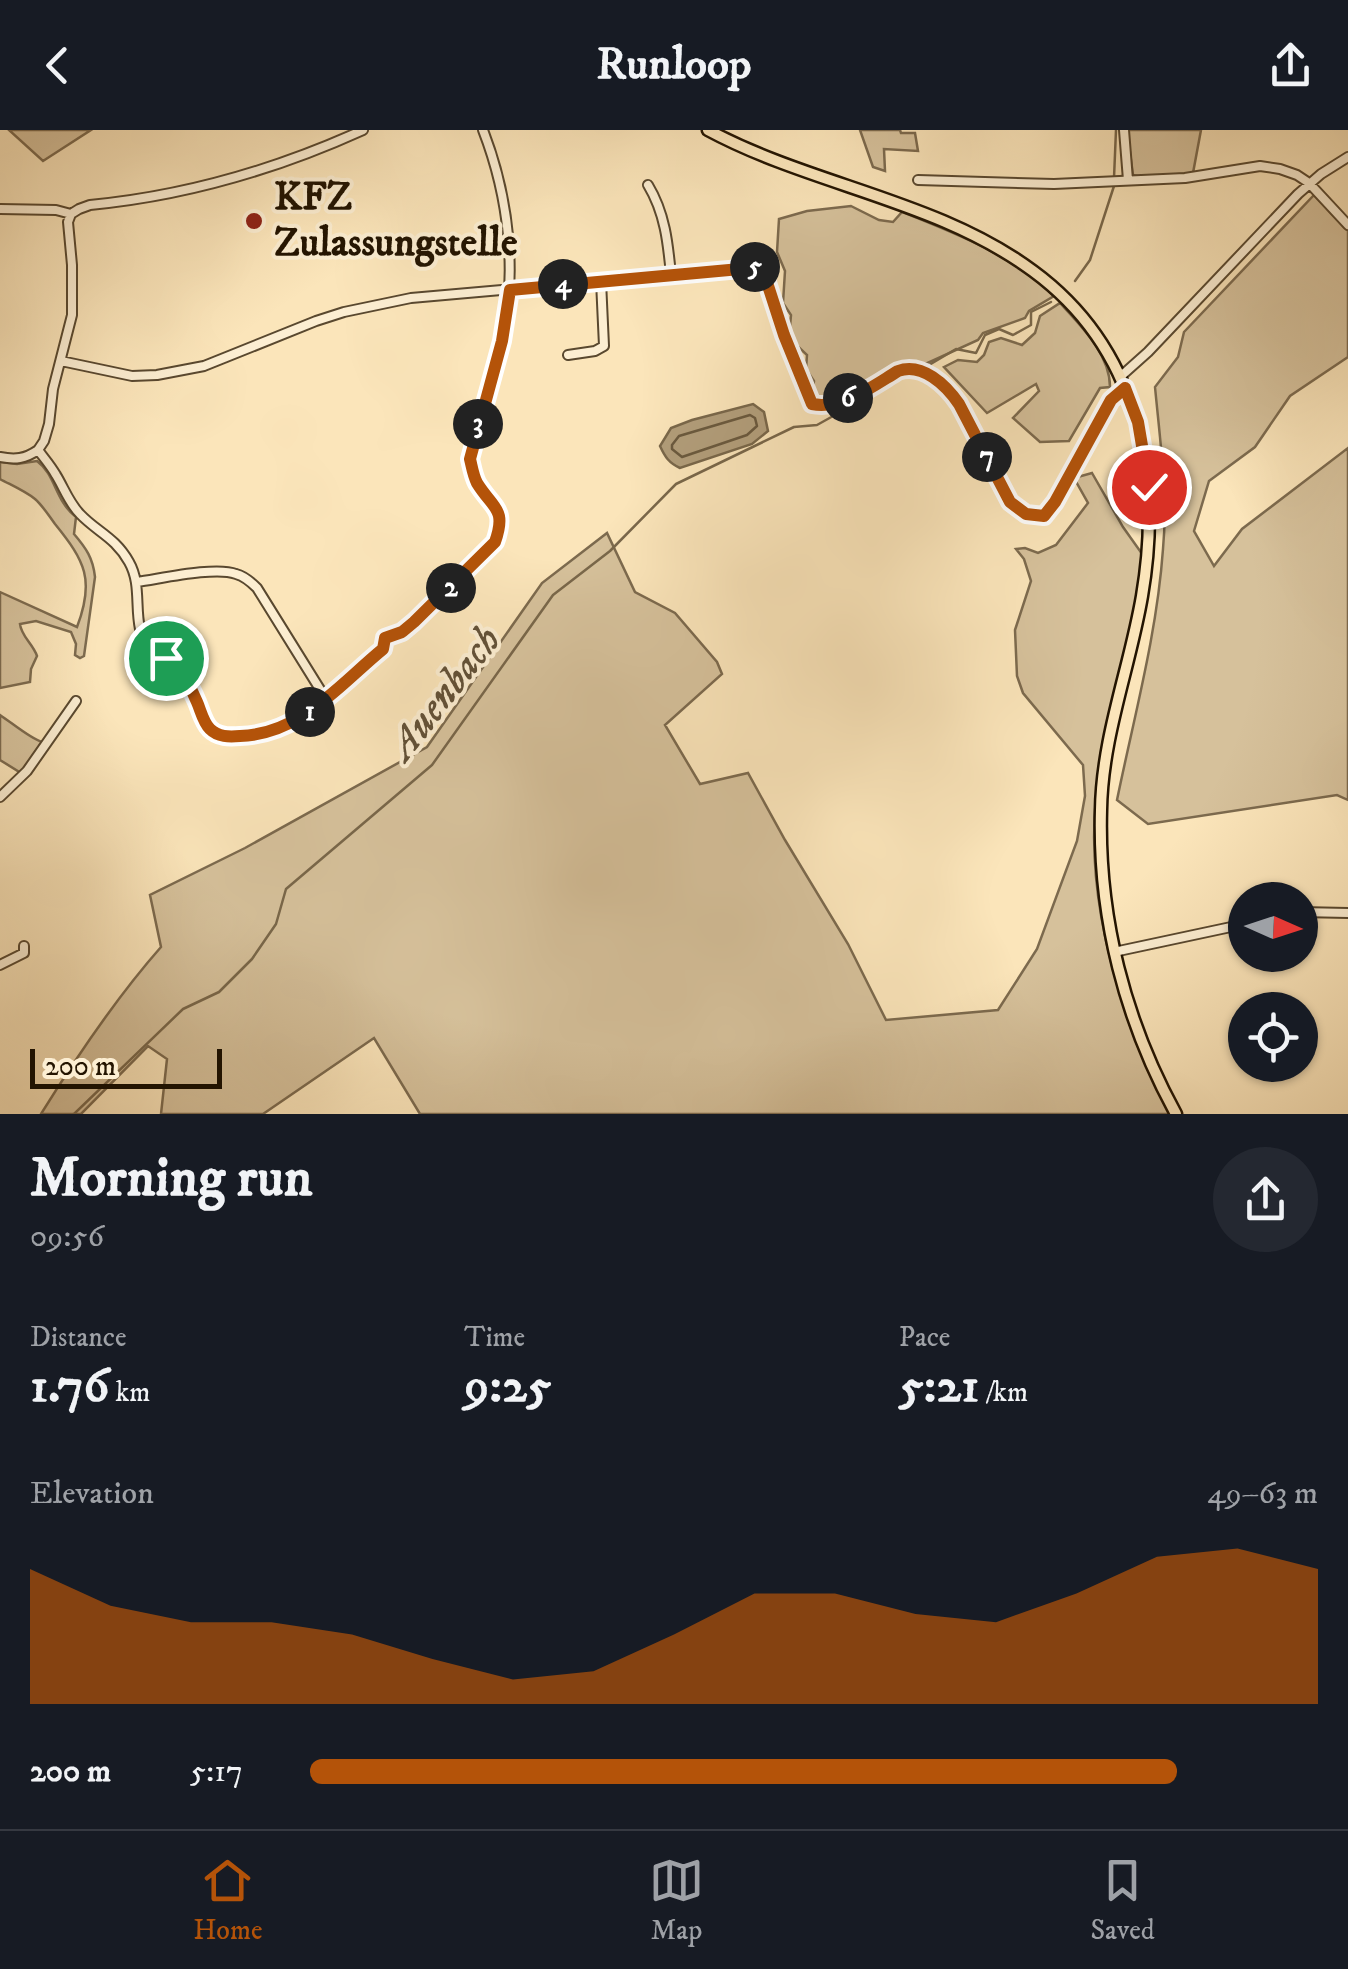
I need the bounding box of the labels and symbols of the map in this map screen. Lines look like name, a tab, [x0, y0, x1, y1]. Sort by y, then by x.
place label: KFZ Zulassungstelle	[274, 173, 518, 269]
marker: KFZ Zulassungstelle	[243, 210, 265, 232]
pin: 5	[730, 242, 780, 292]
pin: 4	[538, 259, 588, 309]
pin: 6	[823, 373, 873, 423]
pin: 3	[453, 399, 503, 449]
pin: 7	[962, 432, 1012, 482]
pin	[1107, 445, 1192, 530]
pin: 2	[426, 563, 476, 613]
pin	[124, 616, 209, 701]
water label: Auenbach	[374, 616, 513, 773]
pin: 1	[285, 687, 335, 737]
north arrow	[1228, 882, 1318, 972]
scale bar	[30, 1044, 222, 1088]

